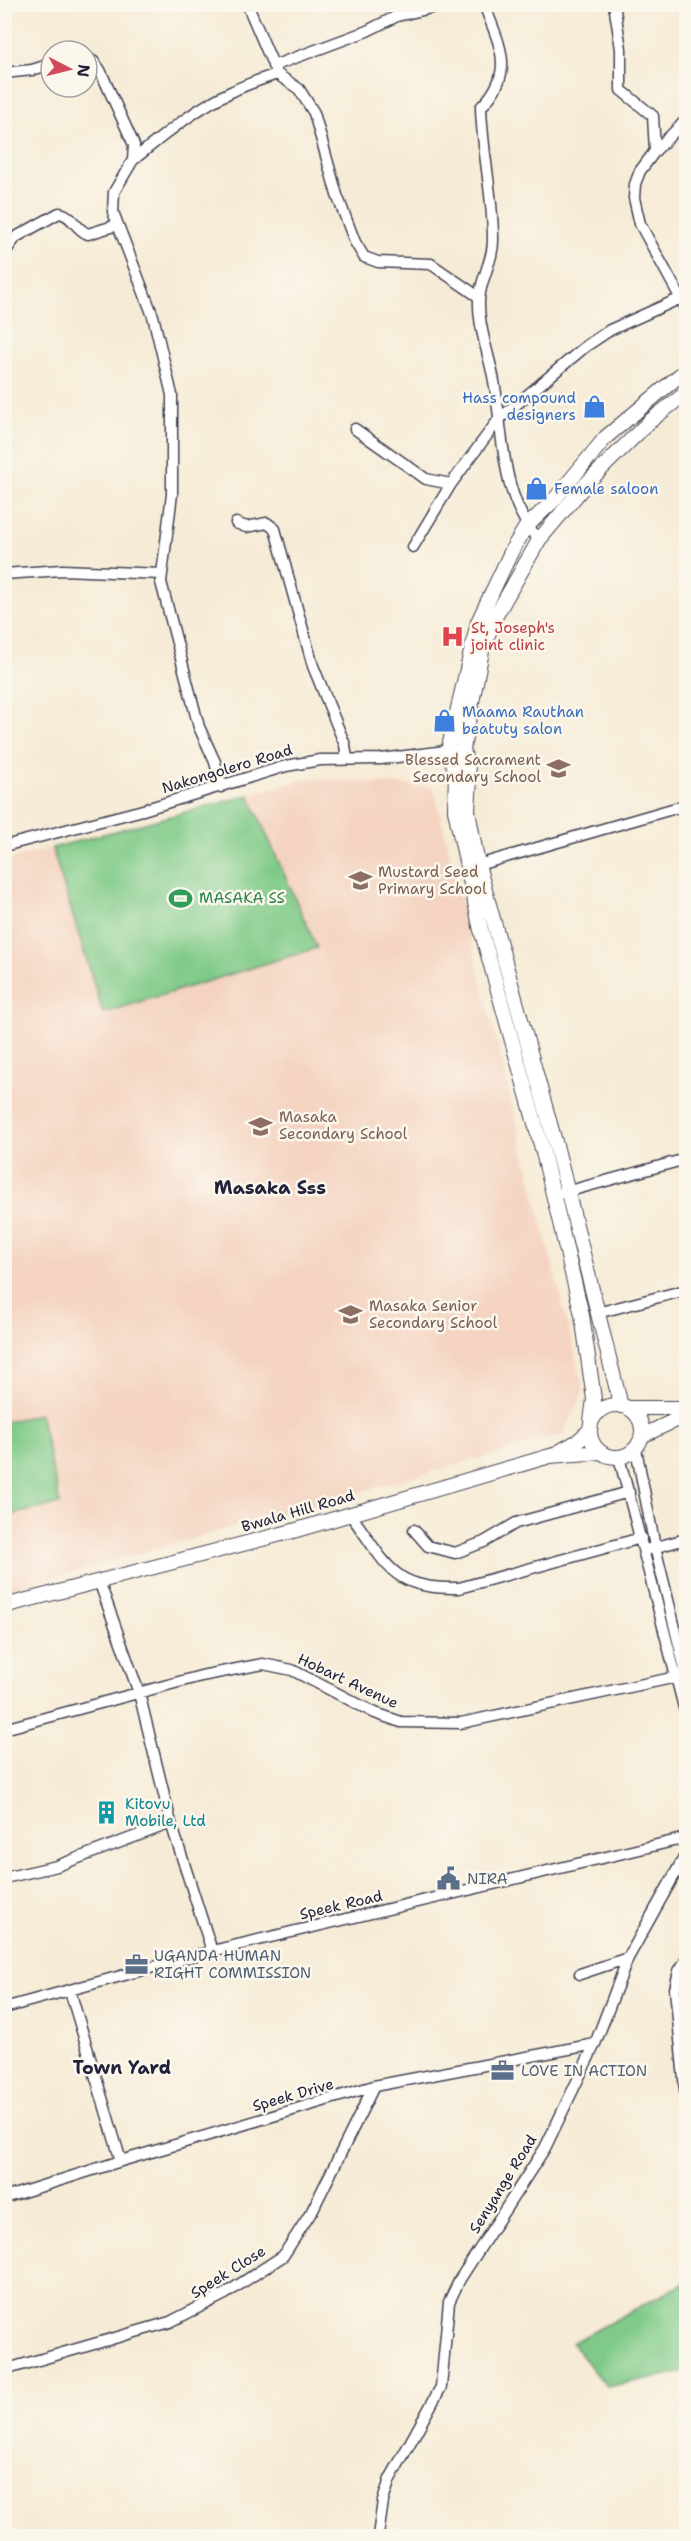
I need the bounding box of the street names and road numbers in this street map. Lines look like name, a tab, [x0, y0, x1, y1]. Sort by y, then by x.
street label: Nakongolero Road	[159, 739, 295, 798]
street label: Bwala Hill Road	[239, 1485, 357, 1537]
street label: Hobart Avenue	[294, 1649, 402, 1713]
street label: Speek Road	[298, 1886, 385, 1924]
street label: Speek Drive	[250, 2074, 336, 2116]
street label: Senyange Road	[465, 2130, 542, 2237]
street label: Speek Close	[187, 2241, 269, 2303]

